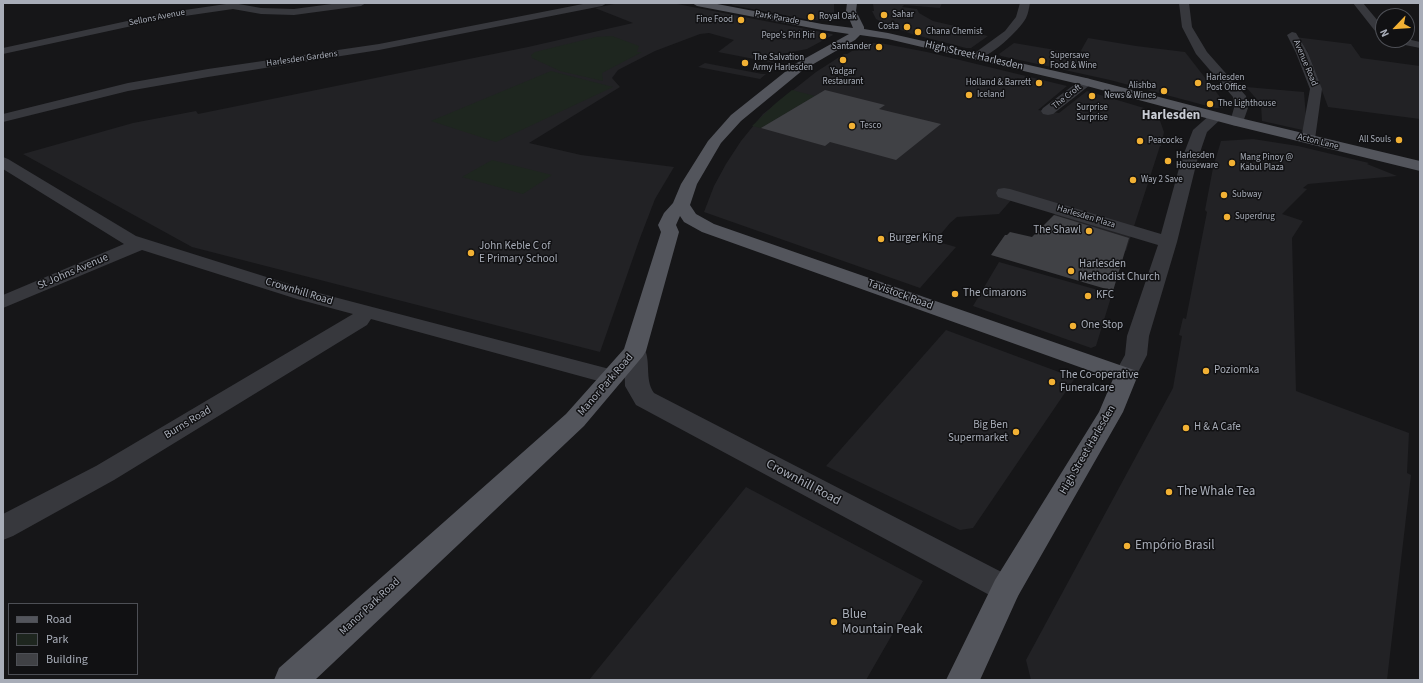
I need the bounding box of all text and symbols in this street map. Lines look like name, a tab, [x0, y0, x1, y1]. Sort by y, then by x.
street label: Sellons Avenue	[128, 7, 186, 29]
north arrow	[1375, 8, 1415, 48]
street label: Park Parade	[754, 9, 800, 27]
marker: Sahar	[879, 10, 889, 20]
place label: Sahar	[892, 10, 914, 20]
marker: Royal Oak	[806, 12, 816, 22]
place label: Royal Oak	[819, 12, 856, 22]
place label: Fine Food	[696, 15, 733, 25]
marker: Fine Food	[736, 15, 746, 25]
place label: Costa	[878, 22, 899, 32]
marker: Costa	[902, 22, 912, 32]
text: N	[1376, 26, 1393, 39]
marker: Chana Chemist	[913, 27, 923, 37]
place label: Chana Chemist	[926, 27, 983, 37]
place label: Pepe's Piri Piri	[761, 31, 815, 41]
marker: Pepe's Piri Piri	[818, 31, 828, 41]
street label: High Street Harlesden	[924, 38, 1024, 74]
street label: Avenue Road	[1290, 38, 1320, 88]
place label: Santander	[832, 42, 871, 52]
marker: Santander	[874, 42, 884, 52]
street label: Harlesden Gardens	[266, 49, 338, 69]
place label: Supersave Food & Wine	[1050, 51, 1097, 72]
place label: The Salvation Army Harlesden	[753, 53, 813, 74]
marker: Yadgar Restaurant	[838, 55, 848, 65]
marker: Supersave Food & Wine	[1037, 56, 1047, 66]
marker: The Salvation Army Harlesden	[740, 58, 750, 68]
place label: Yadgar Restaurant	[823, 67, 863, 88]
place label: Harlesden Post Office	[1206, 73, 1246, 94]
place label: Holland & Barrett	[966, 78, 1031, 88]
marker: Holland & Barrett	[1034, 78, 1044, 88]
marker: Harlesden Post Office	[1193, 78, 1203, 88]
place label: Alishba News & Wines	[1104, 81, 1156, 102]
street label: The Croft	[1050, 82, 1084, 112]
marker: Alishba News & Wines	[1159, 86, 1169, 96]
marker: Iceland	[964, 90, 974, 100]
place label: Iceland	[977, 90, 1004, 100]
marker: Surprise Surprise	[1087, 91, 1097, 101]
marker: The Lighthouse	[1205, 99, 1215, 109]
place label: The Lighthouse	[1218, 99, 1276, 109]
place label: Surprise Surprise	[1076, 103, 1108, 124]
district label: Harlesden	[1142, 108, 1200, 124]
marker: Tesco	[847, 121, 857, 131]
place label: Tesco	[860, 121, 881, 131]
street label: Acton Lane	[1296, 132, 1340, 152]
place label: All Souls	[1359, 135, 1391, 145]
marker: All Souls	[1394, 135, 1404, 145]
marker: Peacocks	[1135, 136, 1145, 146]
place label: Peacocks	[1148, 136, 1183, 146]
place label: Harlesden Houseware	[1176, 151, 1218, 172]
place label: Mang Pinoy @ Kabul Plaza	[1240, 153, 1293, 174]
marker: Harlesden Houseware	[1163, 156, 1173, 166]
marker: Mang Pinoy @ Kabul Plaza	[1227, 158, 1237, 168]
marker: Way 2 Save	[1128, 175, 1138, 185]
place label: Way 2 Save	[1141, 175, 1183, 185]
marker: Subway	[1219, 190, 1229, 200]
place label: Subway	[1232, 190, 1262, 200]
street label: Harlesden Plaza	[1056, 203, 1116, 231]
marker: Superdrug	[1222, 212, 1232, 222]
place label: Superdrug	[1235, 212, 1275, 222]
place label: The Shawl	[1033, 224, 1081, 238]
marker: The Shawl	[1084, 226, 1094, 236]
place label: Burger King	[889, 232, 943, 246]
marker: Burger King	[876, 234, 886, 244]
place label: John Keble C of E Primary School	[479, 240, 557, 266]
marker: John Keble C of E Primary School	[466, 248, 476, 258]
street label: St Johns Avenue	[36, 251, 110, 293]
place label: Harlesden Methodist Church	[1079, 258, 1160, 284]
marker: Harlesden Methodist Church	[1066, 266, 1076, 276]
street label: Crownhill Road	[264, 275, 334, 309]
street label: Tavistock Road	[865, 277, 935, 313]
place label: The Cimarons	[963, 287, 1026, 301]
marker: The Cimarons	[950, 289, 960, 299]
place label: KFC	[1096, 289, 1114, 303]
marker: KFC	[1083, 291, 1093, 301]
place label: One Stop	[1081, 319, 1123, 333]
marker: One Stop	[1068, 321, 1078, 331]
street label: Manor Park Road	[575, 351, 637, 419]
place label: Poziomka	[1214, 364, 1259, 378]
marker: Poziomka	[1201, 366, 1211, 376]
place label: The Co-operative Funeralcare	[1060, 369, 1139, 395]
marker: The Co-operative Funeralcare	[1047, 377, 1057, 387]
street label: High Street Harlesden	[1057, 403, 1119, 497]
street label: Burns Road	[162, 404, 214, 442]
place label: Big Ben Supermarket	[948, 419, 1008, 445]
place label: H & A Cafe	[1194, 421, 1241, 435]
marker: H & A Cafe	[1181, 423, 1191, 433]
marker: Big Ben Supermarket	[1011, 427, 1021, 437]
street label: Crownhill Road	[763, 457, 843, 509]
place label: The Whale Tea	[1177, 484, 1255, 500]
marker: The Whale Tea	[1164, 487, 1174, 497]
place label: Empório Brasil	[1135, 538, 1215, 554]
marker: Empório Brasil	[1122, 541, 1132, 551]
street label: Manor Park Road	[337, 576, 403, 638]
legend	[8, 603, 138, 675]
place label: Blue Mountain Peak	[842, 607, 923, 638]
text: Road	[46, 611, 72, 628]
marker: Blue Mountain Peak	[829, 617, 839, 627]
text: Park	[46, 631, 68, 648]
text: Building	[46, 651, 88, 668]

